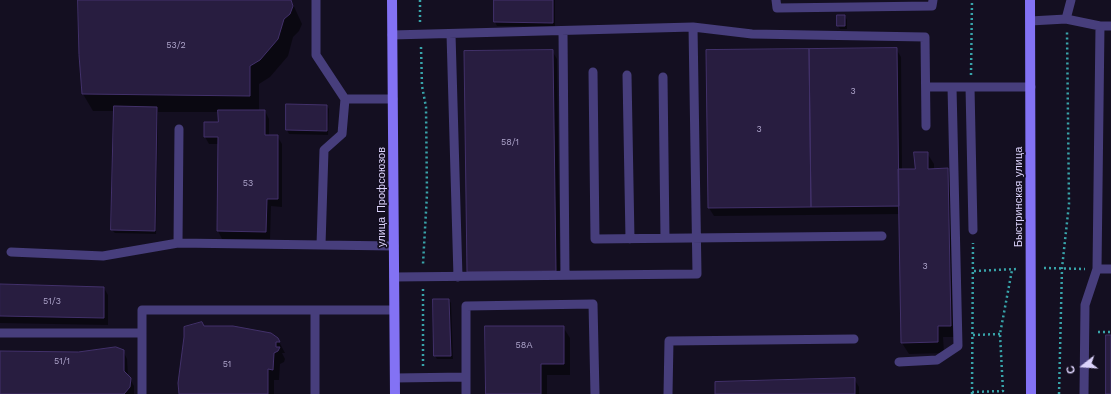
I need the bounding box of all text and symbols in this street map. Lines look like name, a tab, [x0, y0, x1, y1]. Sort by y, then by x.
house number: 53/2	[166, 40, 186, 50]
house number: 3	[850, 86, 856, 96]
house number: 3	[756, 124, 762, 134]
house number: 58/1	[501, 137, 519, 147]
street label: улица Профсоюзов	[375, 147, 389, 247]
street label: Быстринская улица	[1012, 147, 1026, 247]
house number: 53	[243, 178, 253, 188]
house number: 3	[922, 261, 928, 271]
house number: 51/3	[43, 296, 61, 306]
house number: 58А	[516, 340, 532, 350]
north arrow	[1063, 346, 1103, 386]
house number: 51/1	[54, 356, 70, 366]
house number: 51	[223, 359, 231, 369]
text: С	[1064, 364, 1078, 375]

